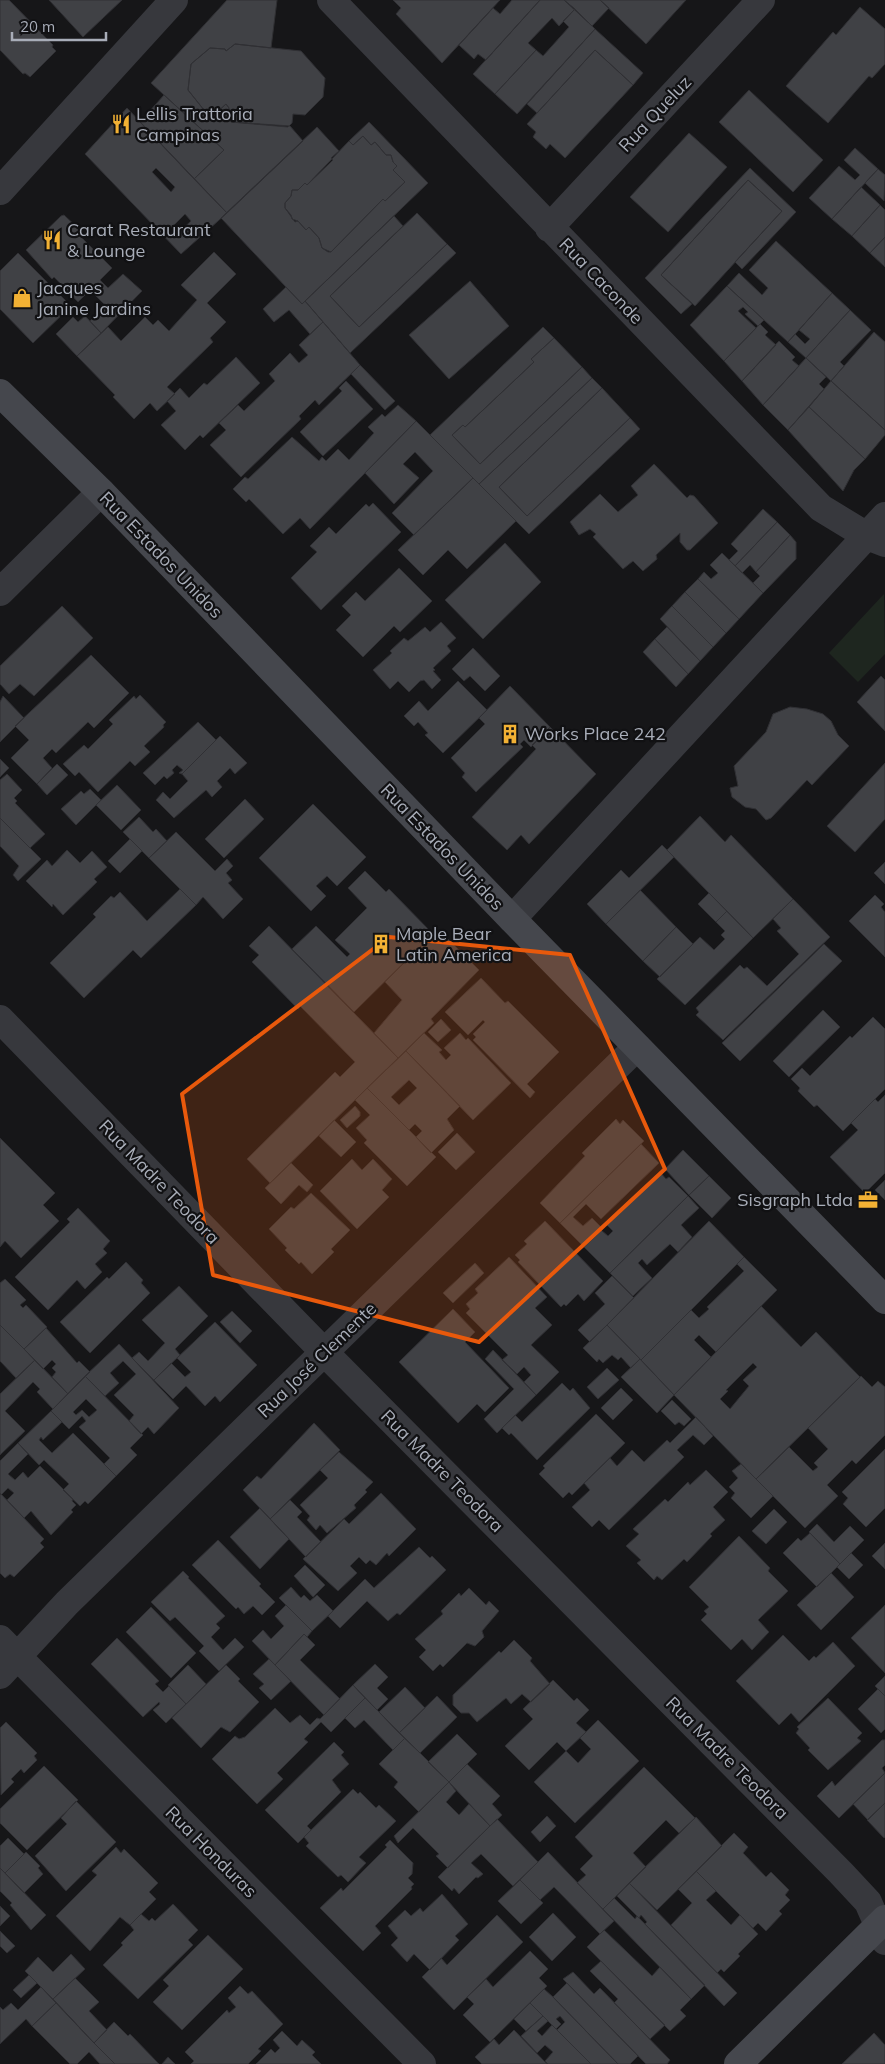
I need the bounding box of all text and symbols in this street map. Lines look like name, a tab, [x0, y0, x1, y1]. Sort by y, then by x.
scale bar	[12, 10, 106, 42]
text: 20 m	[20, 17, 55, 36]
street label: Rua Queluz	[613, 71, 696, 157]
place label: Lellis Trattoria Campinas	[136, 102, 253, 146]
restaurant icon: Lellis Trattoria Campinas	[110, 113, 132, 135]
place label: Carat Restaurant & Lounge	[67, 218, 211, 262]
restaurant icon: Carat Restaurant & Lounge	[41, 229, 63, 251]
street label: Rua Caconde	[554, 233, 648, 329]
place label: Jacques Janine Jardins	[37, 276, 151, 320]
shop icon: Jacques Janine Jardins	[11, 287, 33, 309]
street label: Rua Estados Unidos	[95, 486, 228, 623]
place label: Works Place 242	[525, 722, 666, 745]
building icon: Works Place 242	[499, 723, 521, 745]
street label: Rua Estados Unidos	[376, 778, 509, 915]
place label: Maple Bear Latin America	[396, 922, 512, 966]
building icon: Maple Bear Latin America	[370, 933, 392, 955]
street label: Rua Madre Teodora	[94, 1115, 225, 1249]
place label: Sisgraph Ltda	[737, 1188, 853, 1211]
office icon: Sisgraph Ltda	[857, 1189, 879, 1211]
street label: Rua José Clemente	[252, 1297, 381, 1422]
street label: Rua Madre Teodora	[376, 1404, 509, 1537]
street label: Rua Madre Teodora	[661, 1691, 794, 1824]
street label: Rua Honduras	[161, 1801, 262, 1902]

